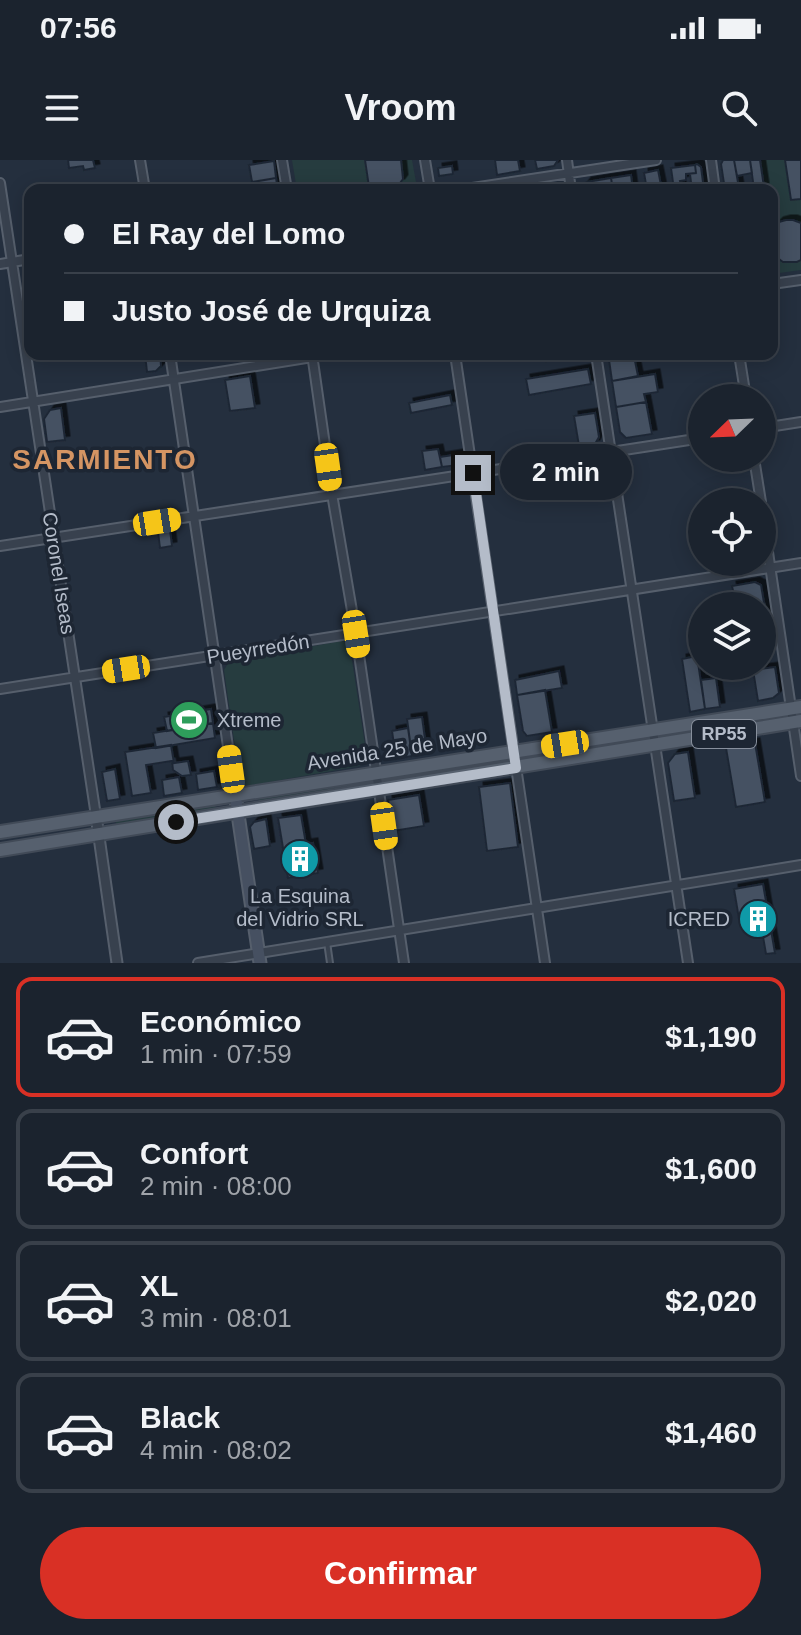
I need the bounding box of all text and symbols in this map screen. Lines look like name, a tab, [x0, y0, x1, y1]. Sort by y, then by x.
text: 07:56	[40, 11, 117, 44]
icon: menu	[40, 86, 84, 130]
icon: search	[717, 86, 761, 130]
text: Vroom	[344, 87, 457, 128]
text: El Ray del Lomo	[112, 217, 345, 250]
text: Justo José de Urquiza	[112, 294, 430, 327]
north arrow	[688, 384, 776, 472]
map controls	[688, 384, 776, 680]
car	[313, 442, 343, 492]
district label: SARMIENTO	[12, 444, 198, 475]
callout: 2 min	[501, 445, 633, 501]
route end	[455, 455, 491, 491]
text: 2 min	[532, 457, 600, 487]
button: locate	[688, 488, 776, 576]
car	[131, 506, 183, 538]
street label: Coronel Iseas	[38, 510, 80, 636]
button: layers	[688, 592, 776, 680]
car	[340, 608, 372, 660]
street label: Pueyrredón	[205, 630, 311, 668]
car	[100, 653, 152, 685]
sports icon: Xtreme	[168, 699, 210, 741]
place label: Xtreme	[217, 709, 281, 731]
road number: RP55	[692, 720, 756, 748]
street label: Avenida 25 de Mayo	[305, 724, 489, 774]
car	[539, 728, 591, 760]
car	[216, 744, 246, 794]
car	[369, 801, 399, 851]
route start	[158, 804, 194, 840]
building icon: La Esquina del Vidrio SRL	[279, 838, 321, 880]
place label: La Esquina del Vidrio SRL	[236, 885, 364, 930]
building icon: ICRED	[737, 898, 779, 940]
place label: ICRED	[668, 908, 730, 930]
icon: car	[44, 1001, 116, 1073]
text: Económico	[140, 1005, 302, 1038]
text: $1,190	[665, 1020, 757, 1053]
text: 1 min · 07:59	[140, 1039, 292, 1069]
icon: car	[44, 1133, 116, 1205]
text: Confort	[140, 1137, 248, 1170]
text: $1,600	[665, 1152, 757, 1185]
text: 2 min · 08:00	[140, 1171, 292, 1201]
icon: car	[44, 1265, 116, 1337]
text: XL	[140, 1269, 178, 1302]
text: $2,020	[665, 1284, 757, 1317]
text: 3 min · 08:01	[140, 1303, 292, 1333]
icon: car	[44, 1397, 116, 1469]
text: Black	[140, 1401, 220, 1434]
text: $1,460	[665, 1416, 757, 1449]
text: 4 min · 08:02	[140, 1435, 292, 1465]
button: Confirmar	[40, 1527, 761, 1619]

